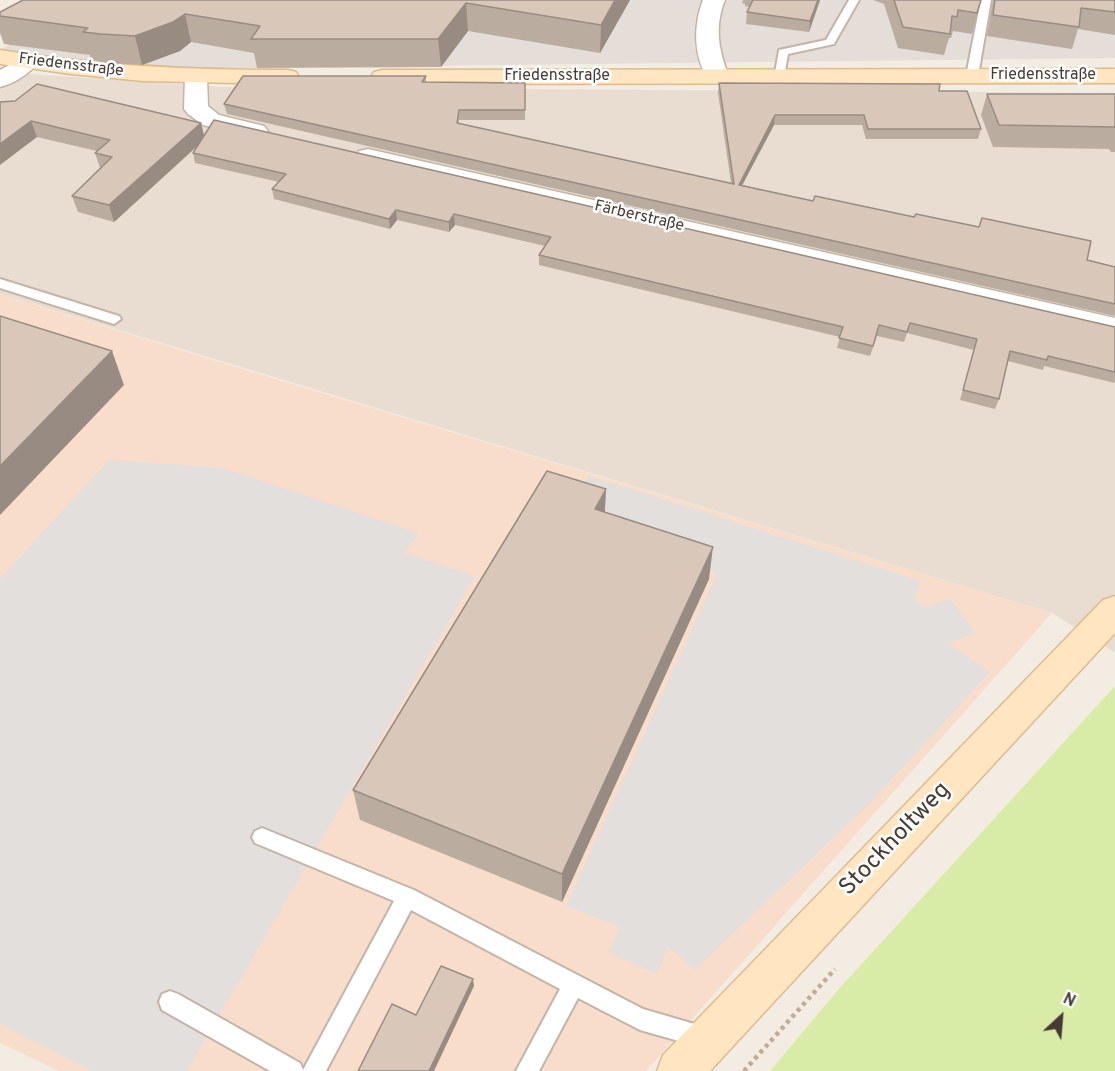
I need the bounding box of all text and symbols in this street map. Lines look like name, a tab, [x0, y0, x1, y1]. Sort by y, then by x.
street label: Friedensstraße	[17, 50, 125, 82]
street label: Friedensstraße	[990, 66, 1096, 86]
street label: Friedensstraße	[504, 67, 610, 87]
street label: Färberstraße	[592, 197, 686, 237]
street label: Stockholtweg	[834, 777, 958, 903]
north arrow	[1031, 987, 1091, 1047]
text: N	[1059, 989, 1078, 1012]

